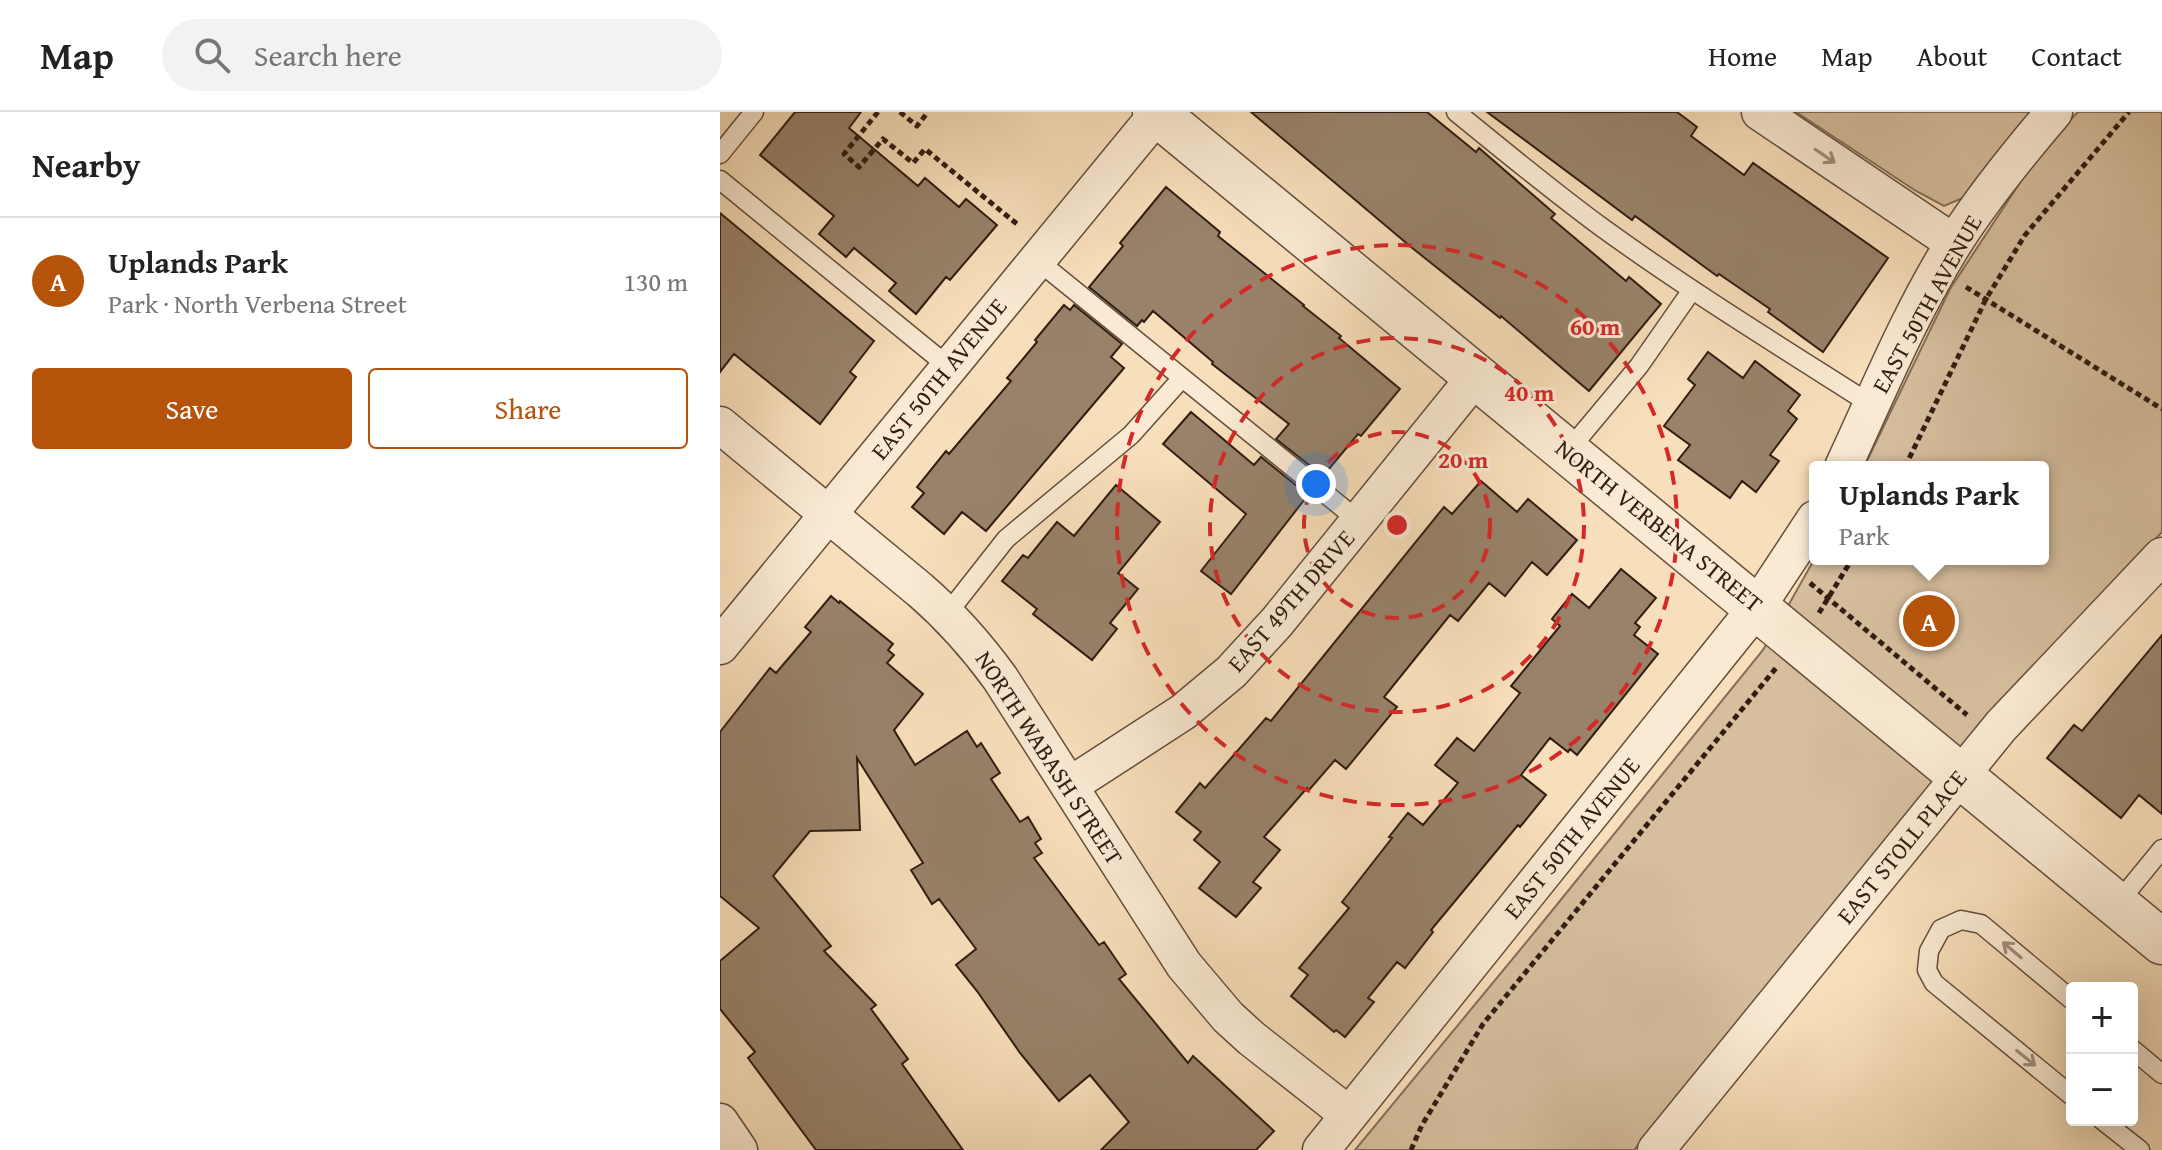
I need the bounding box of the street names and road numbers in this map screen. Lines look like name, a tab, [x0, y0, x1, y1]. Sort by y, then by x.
street label: EAST 50TH AVENUE	[1863, 208, 1990, 399]
street label: EAST 50TH AVENUE	[862, 290, 1015, 467]
street label: NORTH VERBENA STREET	[1548, 431, 1771, 620]
street label: EAST 49TH DRIVE	[1219, 522, 1362, 680]
street label: NORTH WABASH STREET	[967, 644, 1132, 872]
street label: EAST 50TH AVENUE	[1495, 749, 1648, 926]
street label: EAST STOLL PLACE	[1828, 762, 1975, 931]

